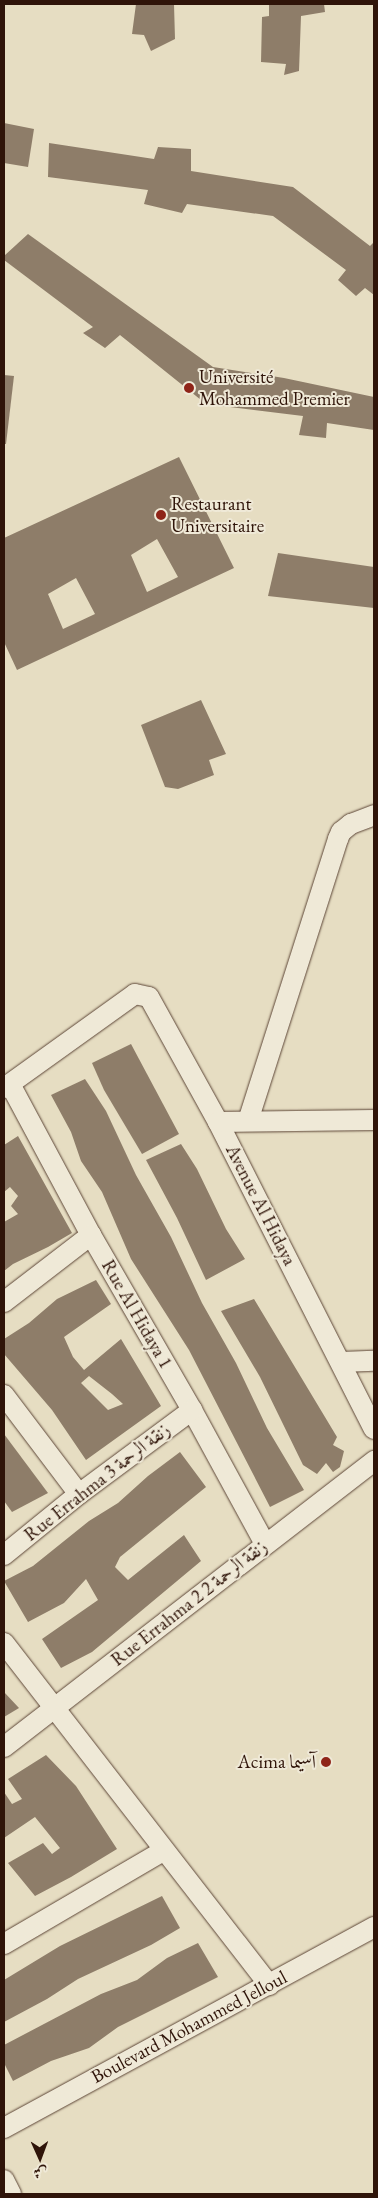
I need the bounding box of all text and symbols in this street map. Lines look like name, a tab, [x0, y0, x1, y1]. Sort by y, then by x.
place label: Université Mohammed Premier	[199, 366, 350, 410]
marker: Université Mohammed Premier	[183, 382, 195, 394]
place label: Restaurant Universitaire	[171, 493, 264, 537]
marker: Restaurant Universitaire	[155, 509, 167, 521]
street label: Avenue Al Hidaya	[221, 1141, 301, 1269]
street label: Rue Al Hidaya 1	[97, 1256, 177, 1372]
street label: Rue Errahma 3 زنقة الرحمة	[20, 1418, 174, 1546]
street label: Rue Errahma 2 2 زنقة الرحمة	[106, 1535, 272, 1671]
place label: Acima آسيما	[238, 1751, 316, 1773]
marker: Acima آسيما	[320, 1756, 332, 1768]
street label: Boulevard Mohammed Jelloul	[87, 1966, 291, 2088]
north arrow	[15, 2133, 65, 2183]
text: ش	[33, 2164, 48, 2182]

